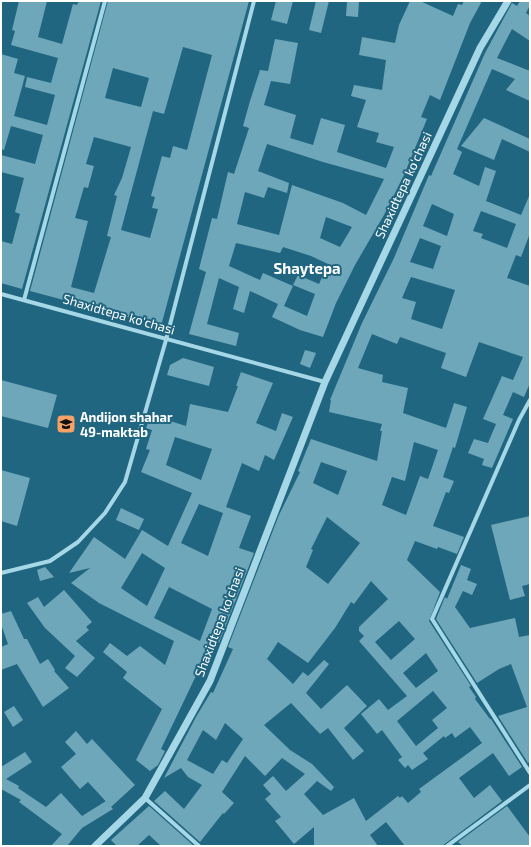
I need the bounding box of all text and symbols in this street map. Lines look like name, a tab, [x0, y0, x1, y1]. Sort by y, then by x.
street label: Shaxidtepa ko'chasi	[371, 129, 435, 241]
district label: Shaytepa	[274, 259, 340, 278]
street label: Shaxidtepa ko'chasi	[61, 290, 177, 338]
place label: Andijon shahar 49-maktab	[80, 409, 173, 440]
school or university icon: Andijon shahar 49-maktab	[55, 413, 77, 435]
street label: Shaxidtepa ko'chasi	[191, 565, 247, 679]

